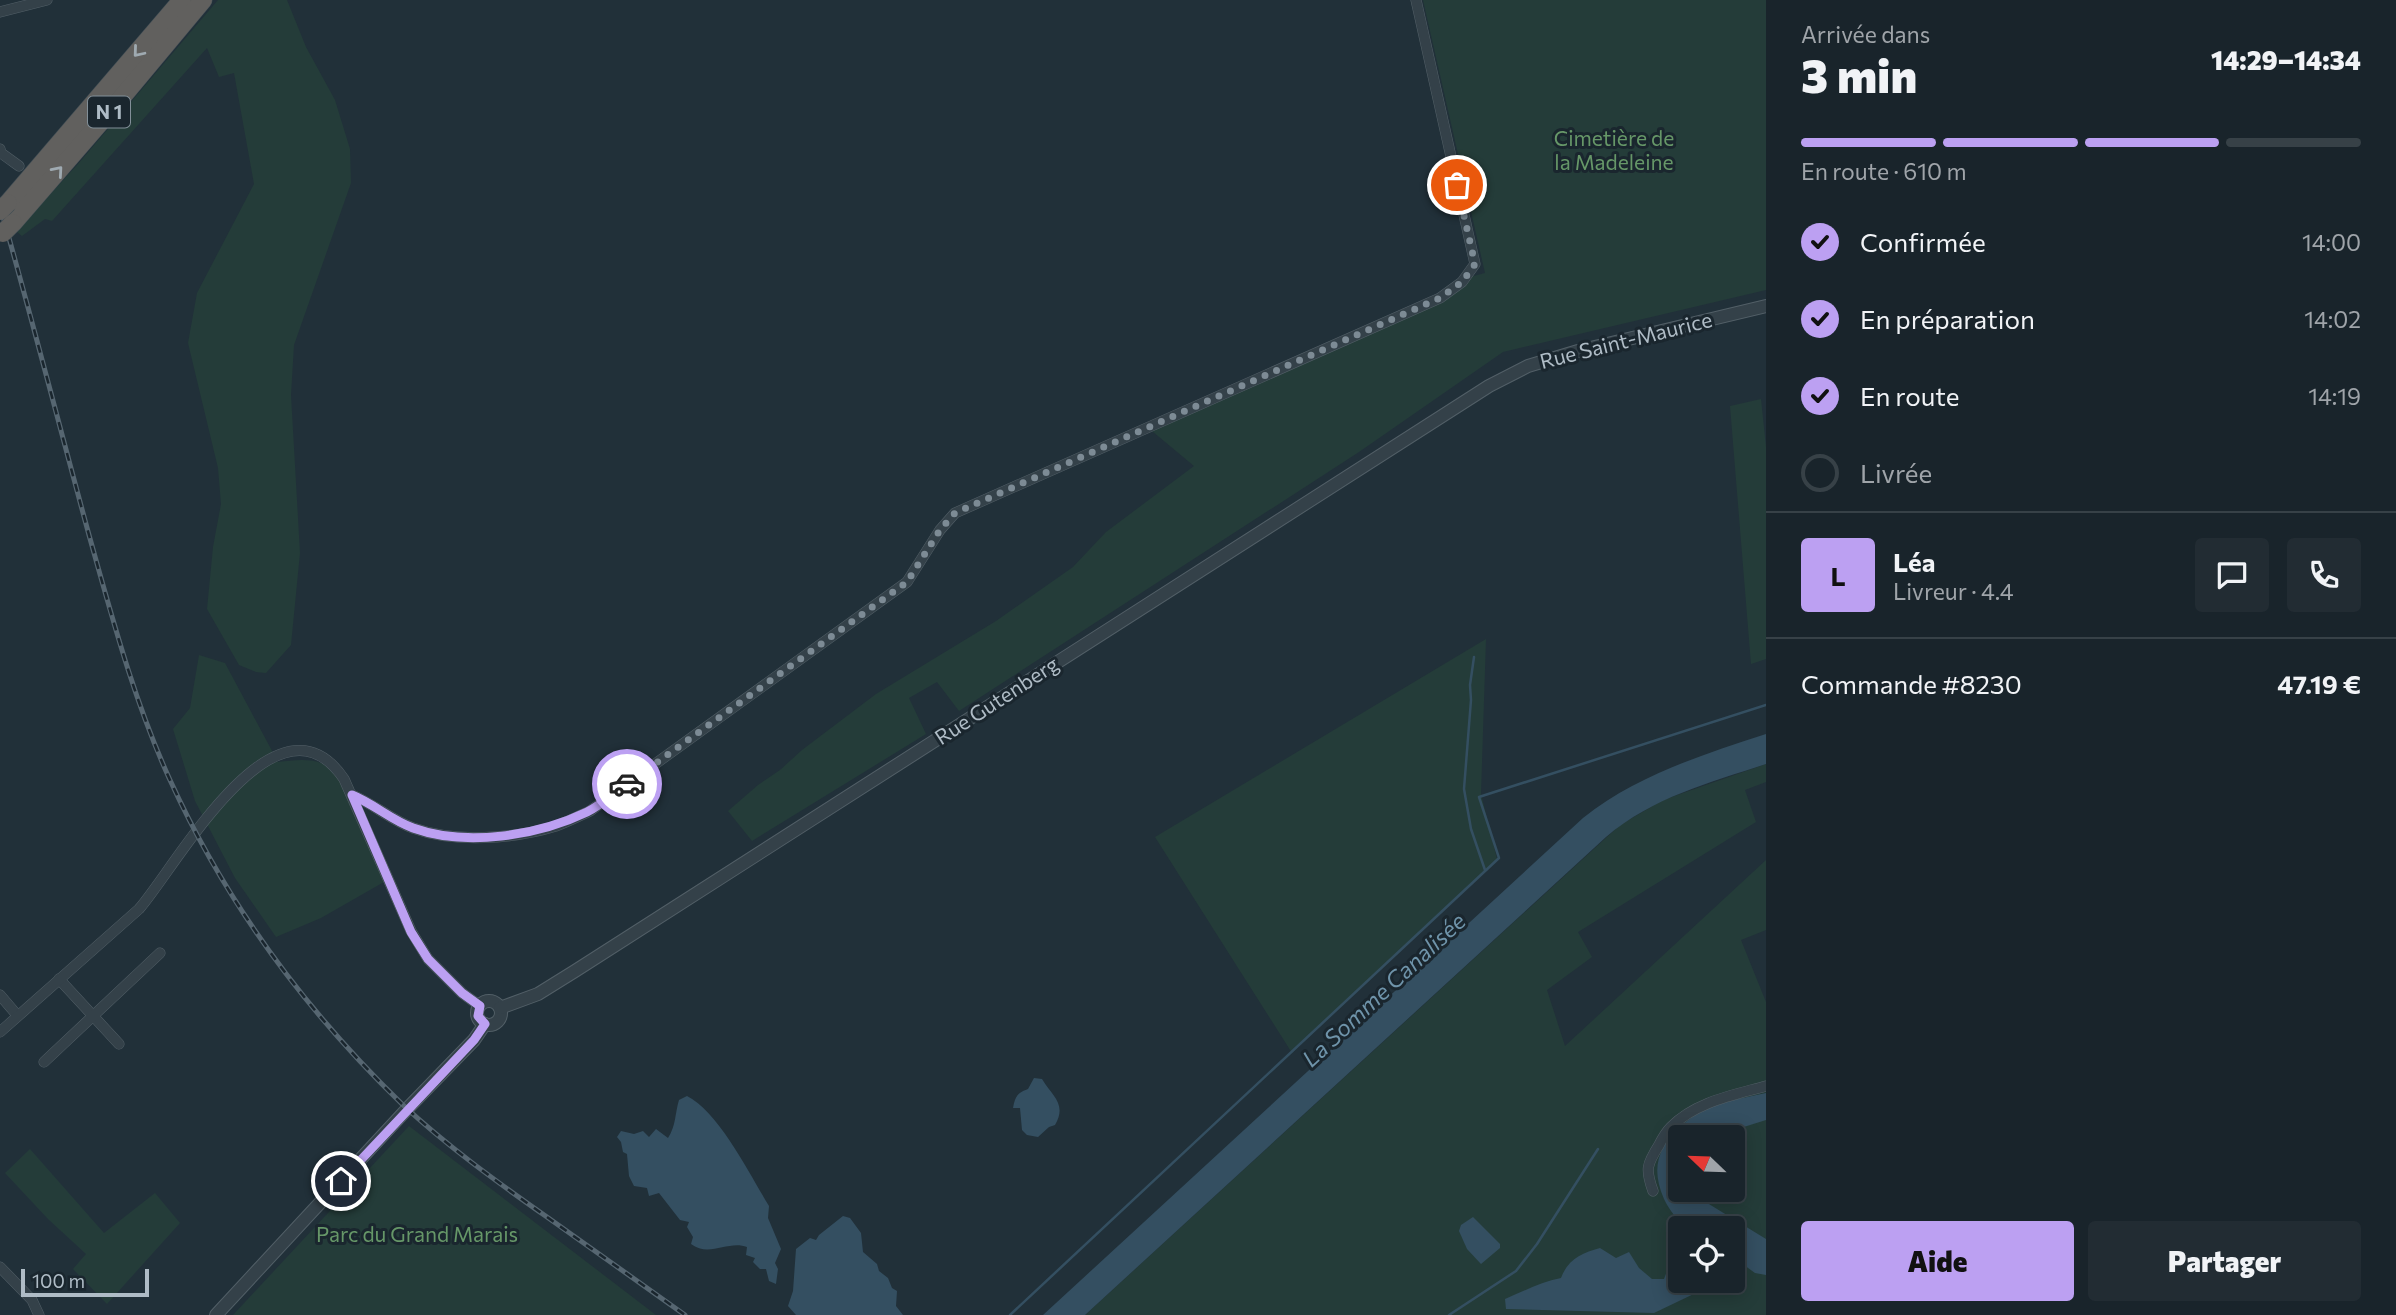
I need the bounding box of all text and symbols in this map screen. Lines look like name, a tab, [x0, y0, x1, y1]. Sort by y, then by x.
text: Arrivée dans	[1801, 20, 1930, 48]
one-way arrow	[134, 44, 146, 57]
text: 14:29–14:34	[2211, 44, 2361, 75]
text: 3 min	[1801, 46, 1917, 102]
road number: N 1	[88, 96, 130, 128]
park label: Cimetière de la Madeleine	[1554, 125, 1674, 174]
pin	[1427, 155, 1487, 215]
text: En route · 610 m	[1801, 157, 1967, 185]
one-way arrow	[50, 166, 62, 179]
icon: bag	[1438, 166, 1476, 204]
icon: check	[1801, 223, 1839, 261]
text: Confirmée	[1860, 226, 1986, 257]
text: 14:00	[2302, 228, 2361, 256]
icon: check	[1801, 300, 1839, 338]
text: En préparation	[1860, 303, 2035, 334]
text: 14:02	[2304, 305, 2361, 333]
street label: Rue Saint-Maurice	[1537, 306, 1714, 373]
icon: check	[1801, 377, 1839, 415]
text: En route	[1860, 380, 1960, 411]
text: 14:19	[2308, 382, 2361, 410]
text: Livrée	[1860, 457, 1932, 488]
button: chat	[2195, 538, 2269, 612]
button: phone	[2287, 538, 2361, 612]
text: Léa	[1893, 546, 1936, 577]
text: L	[1830, 560, 1846, 591]
text: Livreur · 4.4	[1893, 577, 2014, 605]
street label: Rue Gutenberg	[930, 650, 1063, 749]
text: Commande #8230	[1801, 668, 2022, 699]
text: 47.19 €	[2277, 668, 2361, 699]
courier	[592, 749, 662, 819]
icon: car	[608, 765, 646, 803]
water label: La Somme Canalisée	[1296, 906, 1471, 1072]
north arrow	[1668, 1125, 1745, 1202]
map controls	[1668, 1125, 1745, 1293]
pin	[311, 1151, 371, 1211]
icon: home	[322, 1162, 360, 1200]
button: locate	[1668, 1216, 1745, 1293]
park label: Parc du Grand Marais	[316, 1221, 518, 1246]
button: Aide	[1801, 1221, 2074, 1301]
button: Partager	[2088, 1221, 2361, 1301]
scale bar	[21, 1266, 149, 1298]
text: 100 m	[32, 1269, 85, 1292]

